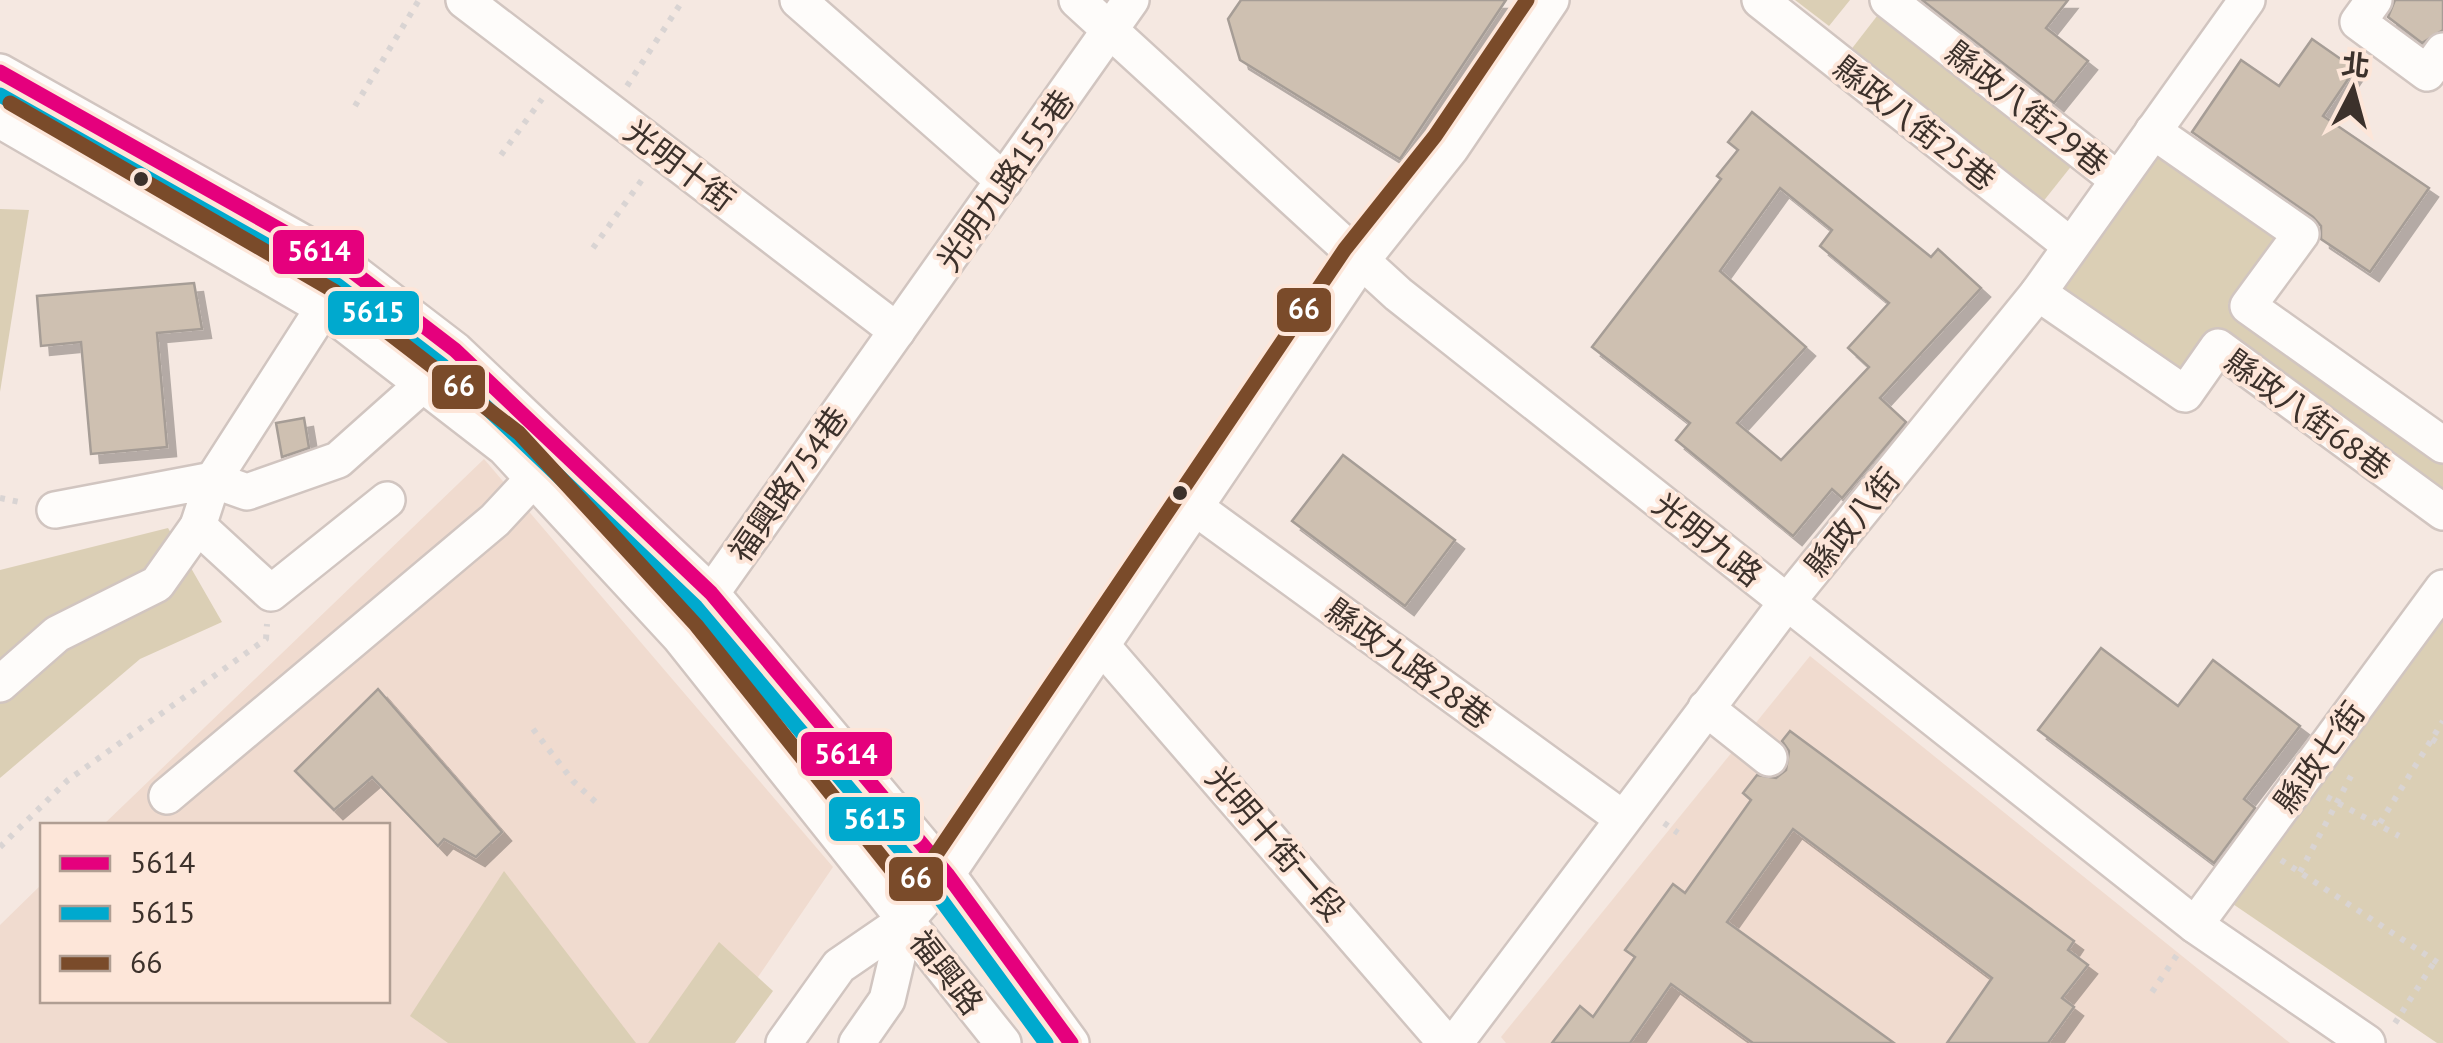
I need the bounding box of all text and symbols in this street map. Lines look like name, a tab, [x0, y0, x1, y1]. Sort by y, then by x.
street label: 縣政八街29巷	[1937, 31, 2117, 185]
north arrow	[2303, 40, 2403, 140]
text: 北	[2340, 45, 2372, 85]
street label: 縣政八街25巷	[1825, 46, 2005, 200]
street label: 光明九路155巷	[927, 81, 1083, 279]
street label: 光明十街	[616, 110, 744, 220]
unlabelled marker	[131, 169, 151, 189]
line badge: 5614	[271, 228, 366, 276]
text: 5614	[287, 232, 351, 269]
line badge: 66	[1275, 286, 1333, 334]
line badge: 5615	[326, 289, 421, 337]
text: 66	[1288, 290, 1320, 327]
text: 5615	[341, 293, 405, 330]
street label: 縣政八街68巷	[2217, 340, 2399, 488]
line badge: 66	[430, 363, 487, 411]
text: 66	[443, 367, 475, 404]
street label: 福興路754巷	[719, 398, 857, 570]
street label: 縣政八街	[1795, 459, 1909, 585]
unlabelled marker	[1170, 483, 1190, 503]
street label: 光明九路	[1645, 483, 1771, 595]
street label: 縣政九路28巷	[1318, 589, 1500, 737]
street label: 縣政七街	[2264, 693, 2374, 821]
line badge: 5614	[799, 730, 894, 778]
text: 5614	[814, 735, 878, 772]
street label: 光明十街一段	[1197, 757, 1355, 929]
line badge: 5615	[827, 795, 922, 843]
text: 5615	[843, 800, 907, 837]
legend	[40, 823, 390, 1003]
text: 5614	[130, 842, 195, 881]
line badge: 66	[887, 855, 945, 903]
text: 66	[900, 859, 932, 896]
text: 5615	[130, 892, 195, 931]
street label: 福興路	[901, 921, 993, 1023]
text: 66	[130, 942, 163, 981]

